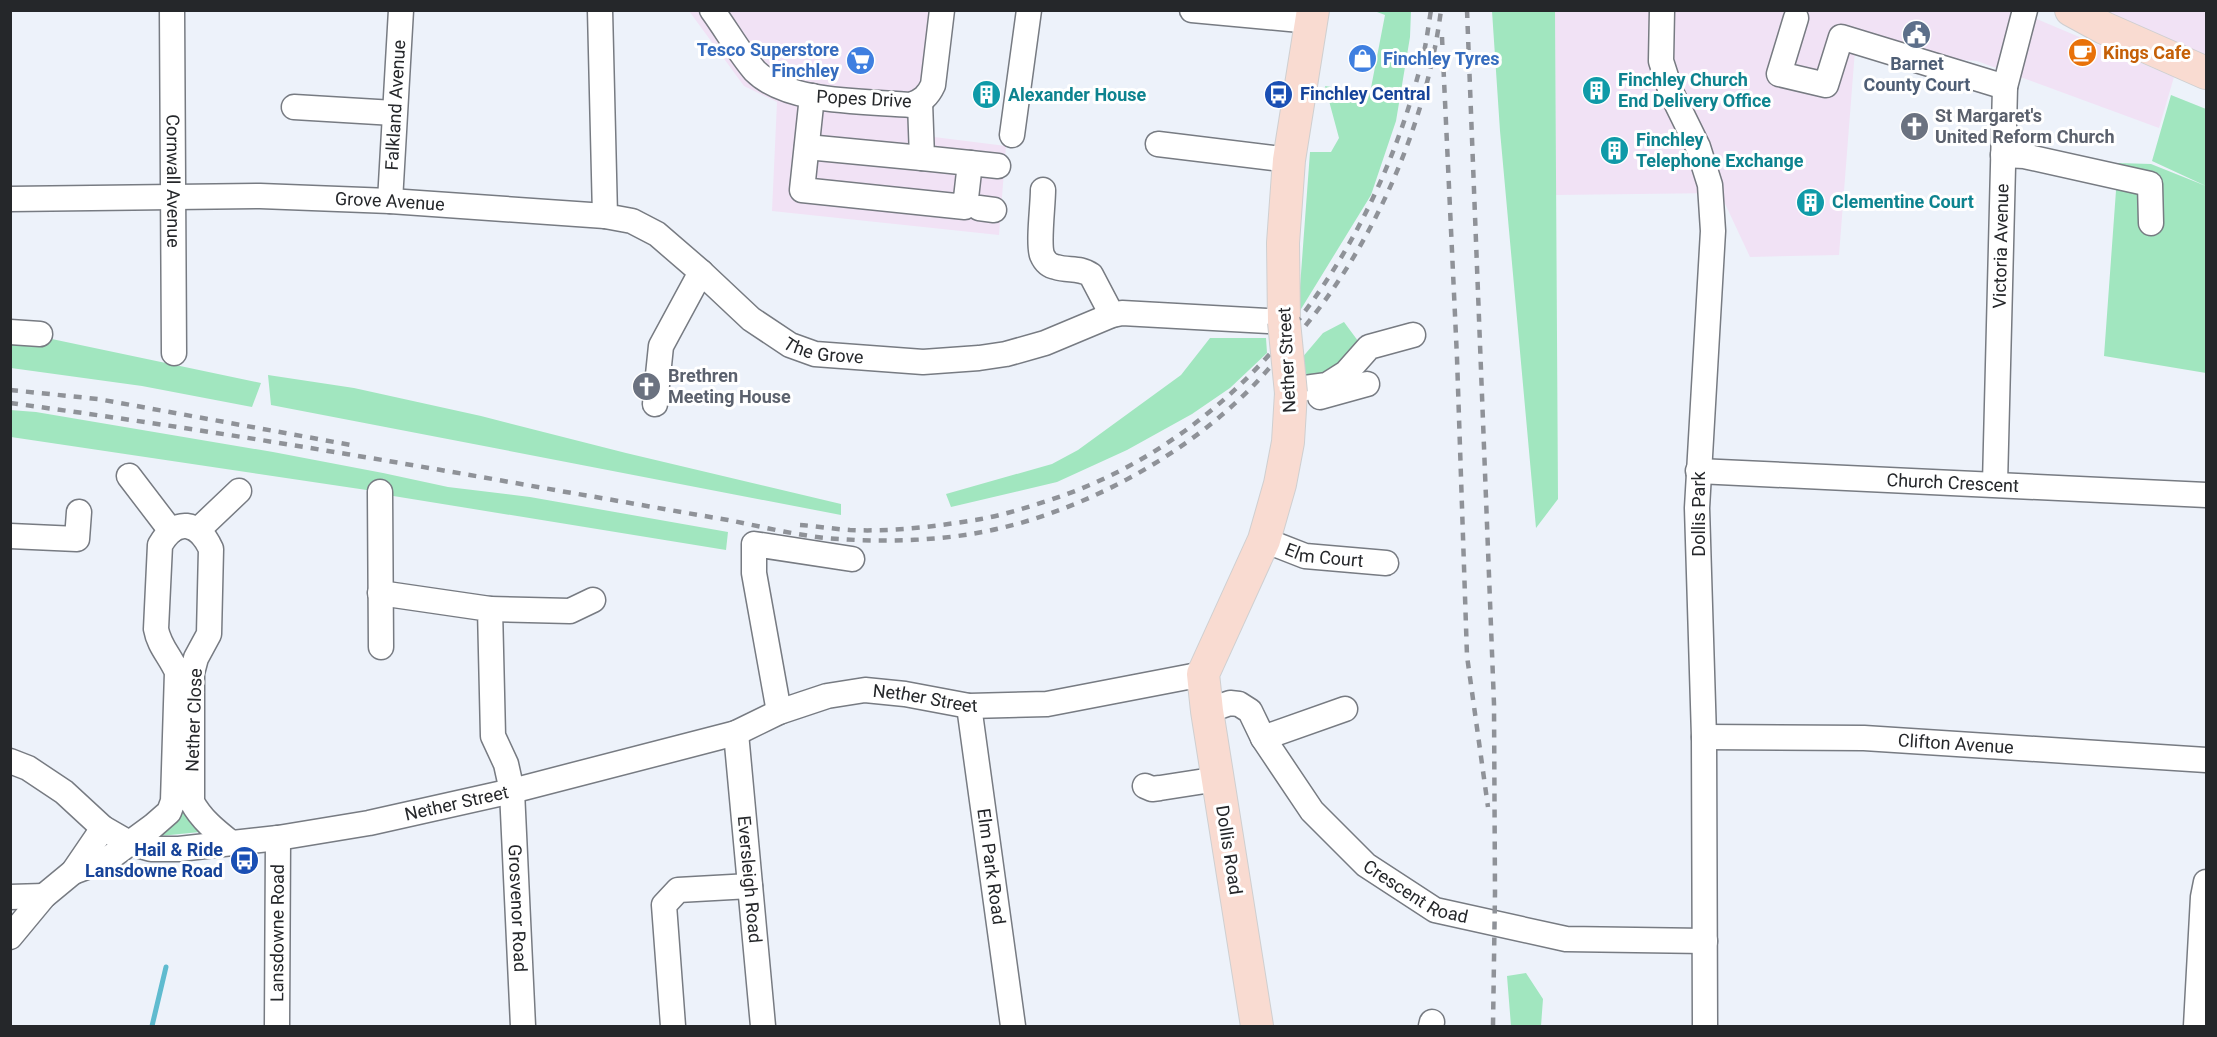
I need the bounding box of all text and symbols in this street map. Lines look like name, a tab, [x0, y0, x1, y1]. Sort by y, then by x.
public building icon: Barnet County Court	[1901, 19, 1933, 51]
cafe icon: Kings Cafe	[2066, 37, 2098, 69]
street label: Falkland Avenue	[381, 39, 409, 171]
place label: Tesco Superstore Finchley	[697, 39, 840, 81]
place label: Kings Cafe	[2103, 42, 2191, 63]
shop icon: Finchley Tyres	[1346, 43, 1378, 75]
supermarket icon: Tesco Superstore Finchley	[844, 44, 876, 76]
place label: Finchley Tyres	[1383, 48, 1500, 69]
place label: Barnet County Court	[1864, 53, 1970, 95]
place label: Finchley Church End Delivery Office	[1618, 69, 1771, 111]
building icon: Finchley Church End Delivery Office	[1581, 74, 1613, 106]
bus stop icon: Finchley Central	[1263, 78, 1295, 110]
building icon: Alexander House	[971, 79, 1003, 111]
place label: Finchley Central	[1300, 83, 1430, 104]
place label: Alexander House	[1008, 84, 1147, 105]
street label: Popes Drive	[816, 86, 912, 111]
place label: St Margaret's United Reform Church	[1935, 105, 2114, 147]
church icon: St Margaret's United Reform Church	[1898, 110, 1930, 142]
street label: Cornwall Avenue	[163, 114, 184, 248]
place label: Finchley Telephone Exchange	[1636, 129, 1804, 171]
building icon: Finchley Telephone Exchange	[1599, 134, 1631, 166]
street label: Victoria Avenue	[1988, 183, 2013, 309]
building icon: Clementine Court	[1795, 186, 1827, 218]
street label: Grove Avenue	[335, 188, 445, 215]
place label: Clementine Court	[1832, 191, 1974, 212]
street label: Nether Street	[1273, 307, 1300, 413]
street label: The Grove	[780, 333, 864, 368]
place label: Brethren Meeting House	[668, 365, 791, 407]
church icon: Brethren Meeting House	[631, 370, 663, 402]
street label: Church Crescent	[1886, 469, 2020, 496]
street label: Dollis Park	[1688, 471, 1709, 557]
street label: Elm Court	[1282, 538, 1364, 571]
street label: Nether Close	[181, 668, 206, 772]
street label: Nether Street	[872, 680, 978, 716]
street label: Clifton Avenue	[1897, 729, 2014, 758]
street label: Nether Street	[402, 781, 510, 825]
street label: Dollis Road	[1212, 804, 1247, 896]
street label: Elm Park Road	[973, 807, 1010, 926]
street label: Eversleigh Road	[734, 815, 766, 944]
place label: Hail & Ride Lansdowne Road	[85, 839, 223, 881]
bus stop icon: Hail & Ride Lansdowne Road	[228, 844, 260, 876]
street label: Grosvenor Road	[505, 844, 531, 973]
street label: Crescent Road	[1359, 855, 1470, 927]
street label: Lansdowne Road	[266, 864, 288, 1002]

